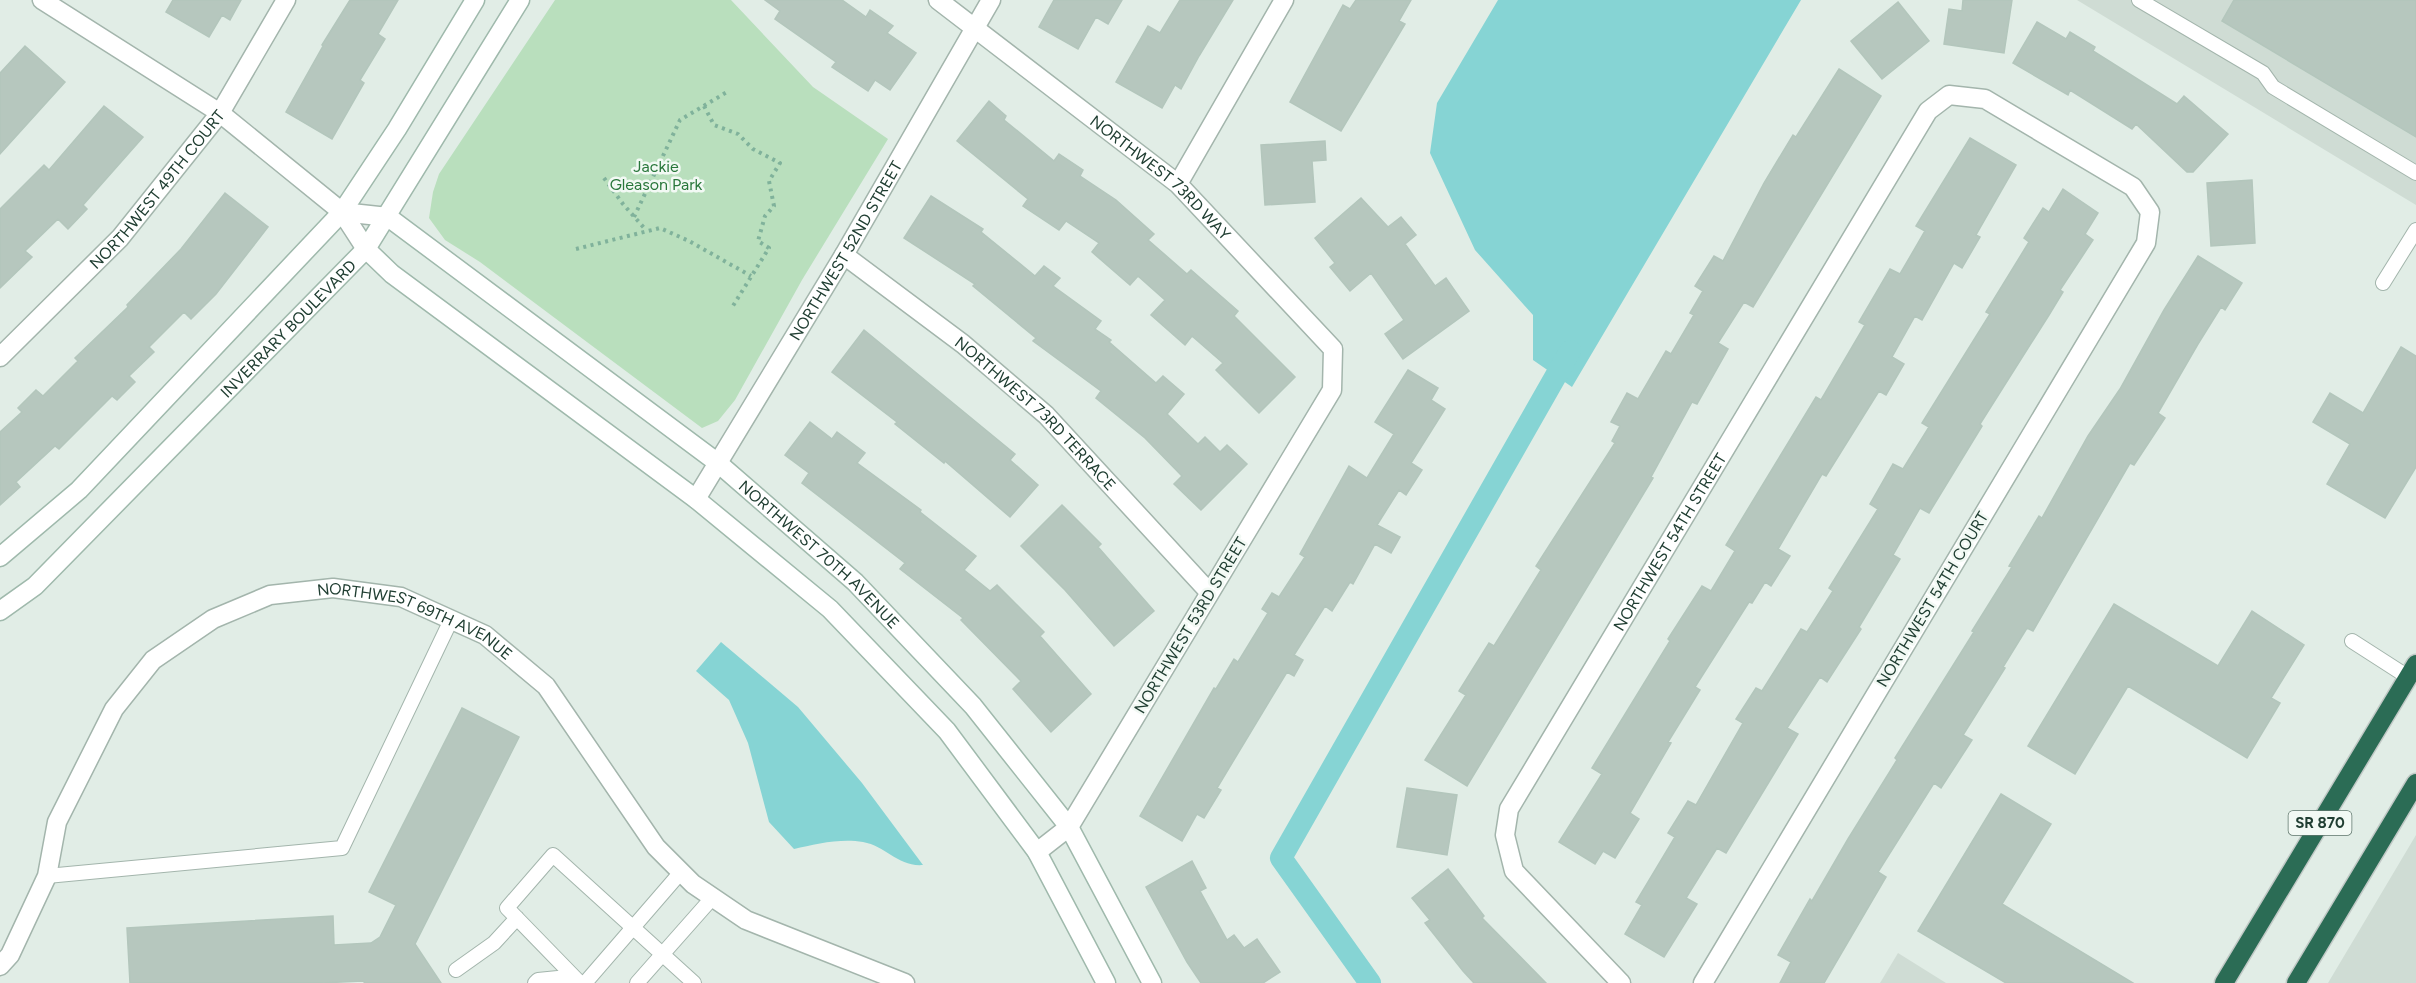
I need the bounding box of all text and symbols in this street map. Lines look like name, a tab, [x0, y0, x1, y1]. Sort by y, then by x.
street label: NORTHWEST 49TH COURT	[86, 106, 229, 273]
street label: NORTHWEST 73RD WAY	[1086, 111, 1235, 244]
park label: Jackie Gleason Park	[610, 157, 703, 194]
street label: NORTHWEST 52ND STREET	[786, 157, 906, 344]
street label: INVERRARY BOULEVARD	[217, 256, 360, 402]
street label: NORTHWEST 73RD TERRACE	[951, 332, 1120, 495]
street label: NORTHWEST 54TH STREET	[1609, 450, 1730, 634]
street label: NORTHWEST 70TH AVENUE	[735, 477, 903, 633]
street label: NORTHWEST 54TH COURT	[1873, 508, 1992, 690]
street label: NORTHWEST 53RD STREET	[1130, 533, 1251, 717]
street label: NORTHWEST 69TH AVENUE	[316, 579, 516, 664]
road number: SR 870	[2288, 811, 2352, 835]

